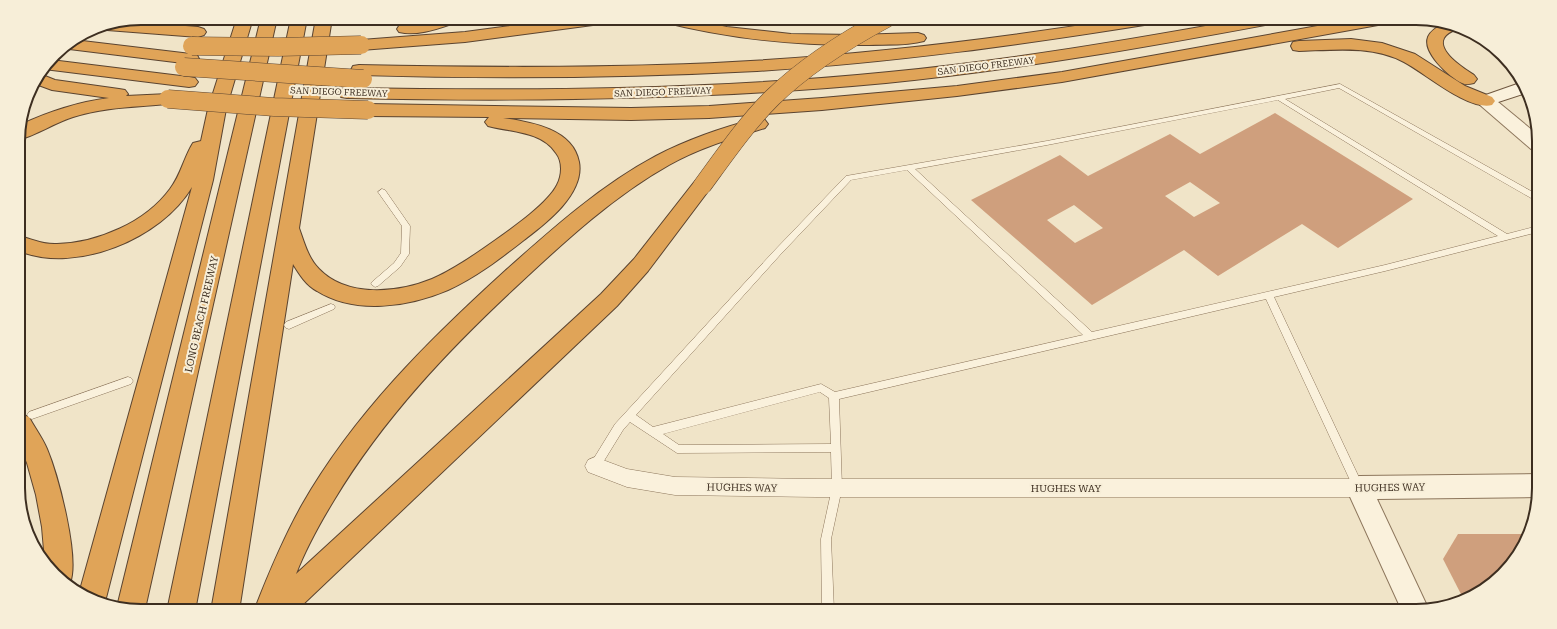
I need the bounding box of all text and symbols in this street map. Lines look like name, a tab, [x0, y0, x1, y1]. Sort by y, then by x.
street label: SAN DIEGO FREEWAY	[937, 55, 1036, 77]
street label: SAN DIEGO FREEWAY	[290, 85, 389, 99]
street label: SAN DIEGO FREEWAY	[614, 85, 713, 99]
street label: LONG BEACH FREEWAY	[183, 255, 220, 373]
street label: HUGHES WAY	[707, 481, 778, 494]
street label: HUGHES WAY	[1355, 481, 1426, 494]
street label: HUGHES WAY	[1031, 483, 1102, 494]

